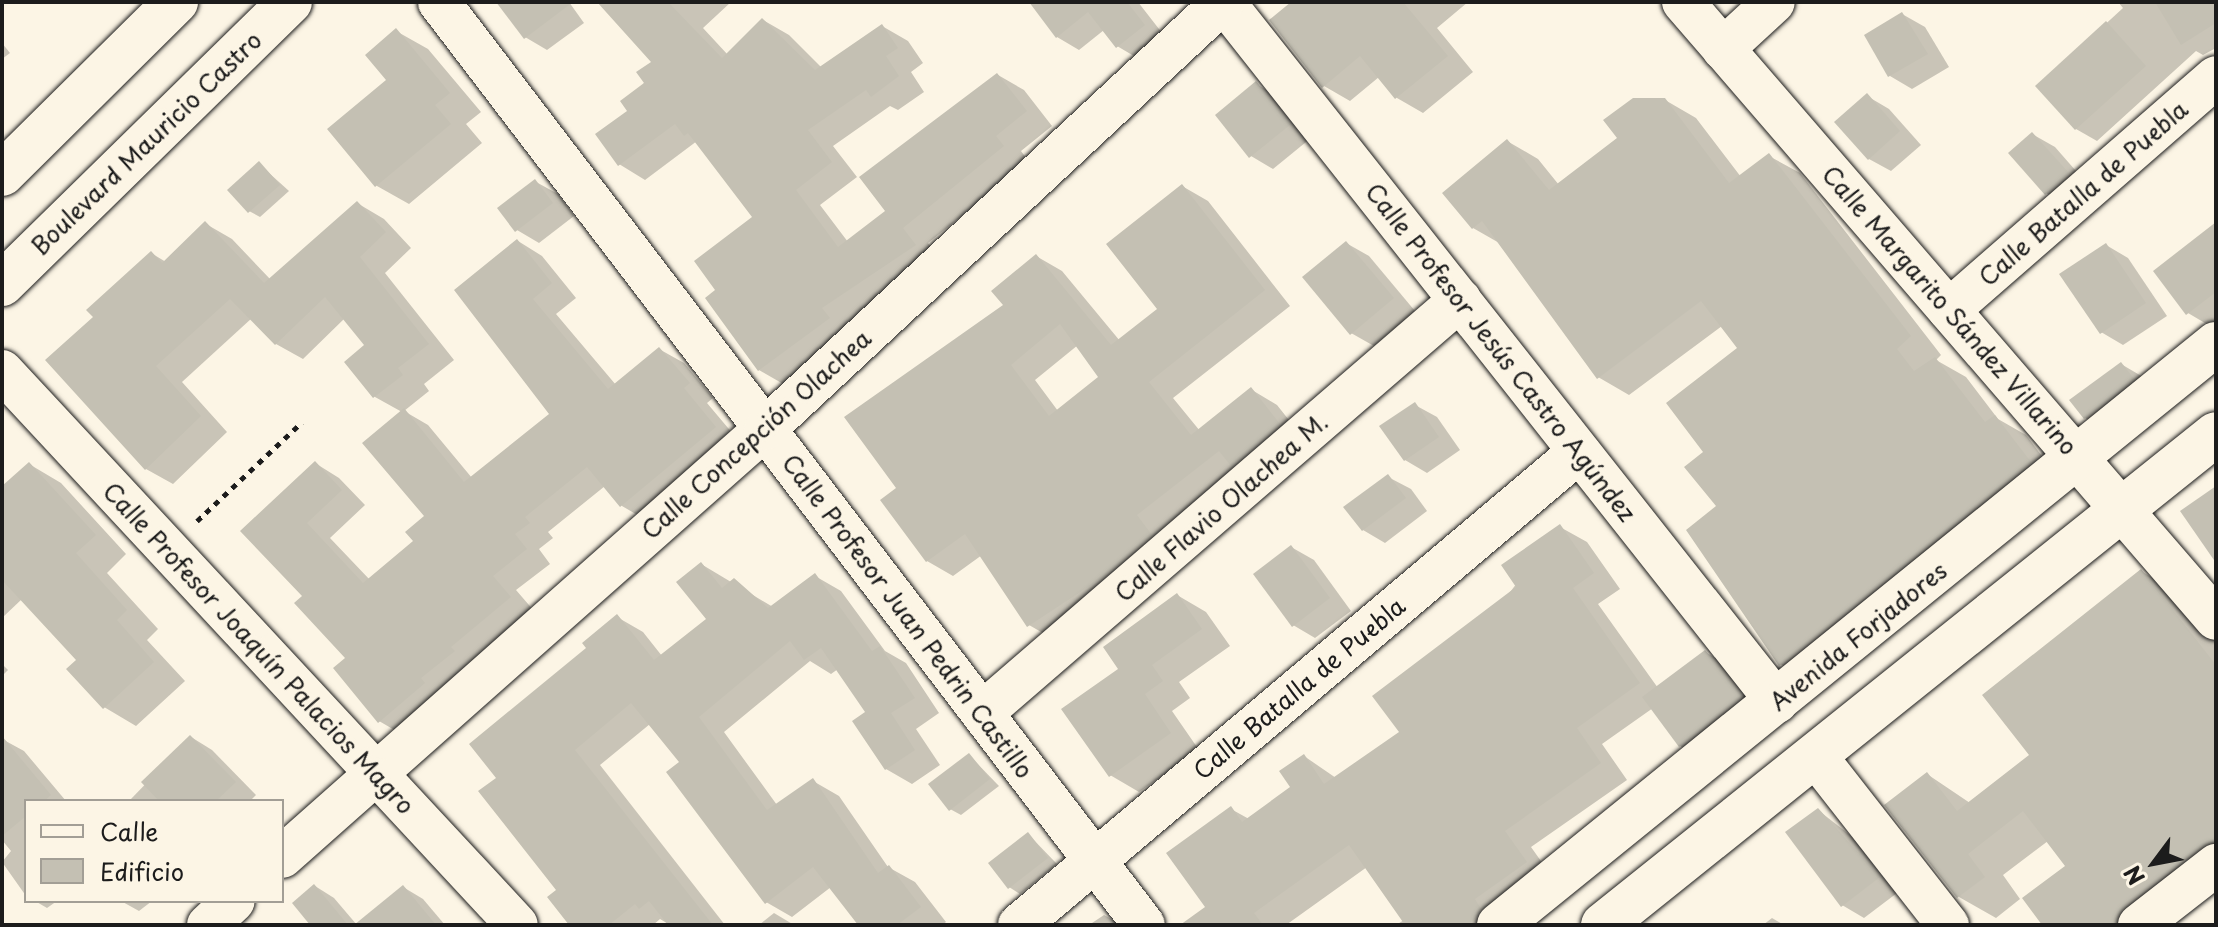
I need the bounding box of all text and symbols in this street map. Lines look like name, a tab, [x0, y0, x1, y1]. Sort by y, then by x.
street label: Boulevard Mauricio Castro	[25, 25, 267, 261]
street label: Calle Batalla de Puebla	[1972, 94, 2194, 292]
street label: Calle Margarito Sández Villarino	[1816, 158, 2084, 462]
street label: Calle Profesor Jesús Castro Agúndez	[1359, 176, 1643, 528]
street label: Calle Concepción Olachea	[635, 323, 877, 545]
street label: Calle Flavio Olachea M.	[1109, 407, 1333, 607]
street label: Calle Profesor Juan Pedrin Castillo	[776, 447, 1040, 785]
street label: Calle Profesor Joaquín Palacios Magro	[97, 475, 421, 821]
street label: Avenida Forjadores	[1763, 555, 1953, 717]
street label: Calle Batalla de Puebla	[1187, 591, 1411, 785]
legend	[24, 799, 284, 903]
text: Calle	[100, 813, 158, 849]
north arrow	[2114, 823, 2194, 903]
text: Edificio	[100, 853, 184, 889]
text: N	[2115, 860, 2152, 892]

